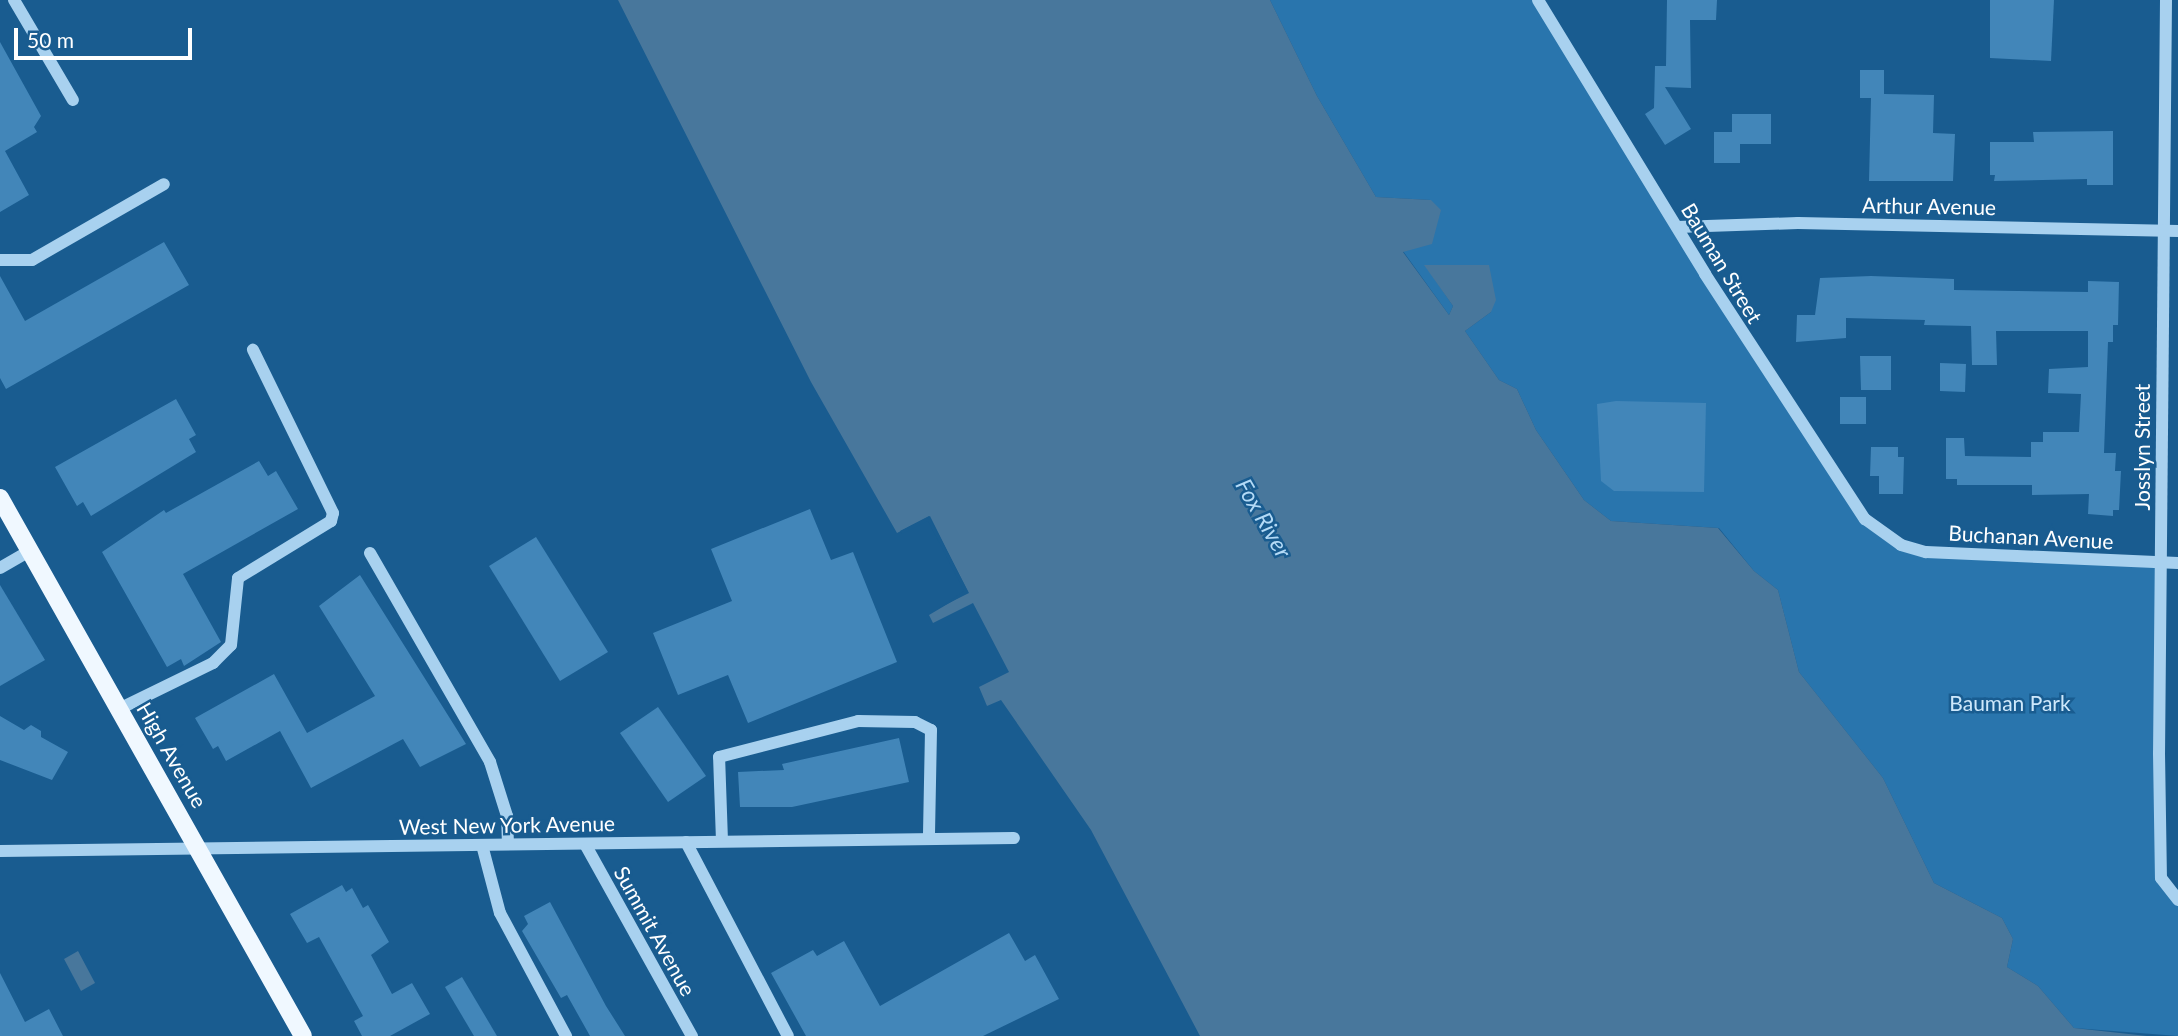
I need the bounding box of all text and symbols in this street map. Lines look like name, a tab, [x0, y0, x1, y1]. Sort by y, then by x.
scale bar	[18, 14, 196, 58]
text: 50 m	[27, 27, 74, 52]
street label: Arthur Avenue	[1861, 192, 1997, 220]
street label: Bauman Street	[1676, 198, 1768, 328]
street label: Josslyn Street	[2129, 384, 2155, 510]
water label: Fox River	[1230, 474, 1298, 562]
street label: Buchanan Avenue	[1947, 520, 2115, 554]
park label: Bauman Park	[1949, 690, 2071, 716]
street label: High Avenue	[131, 697, 213, 813]
street label: West New York Avenue	[398, 810, 616, 840]
street label: Summit Avenue	[609, 862, 701, 1000]

